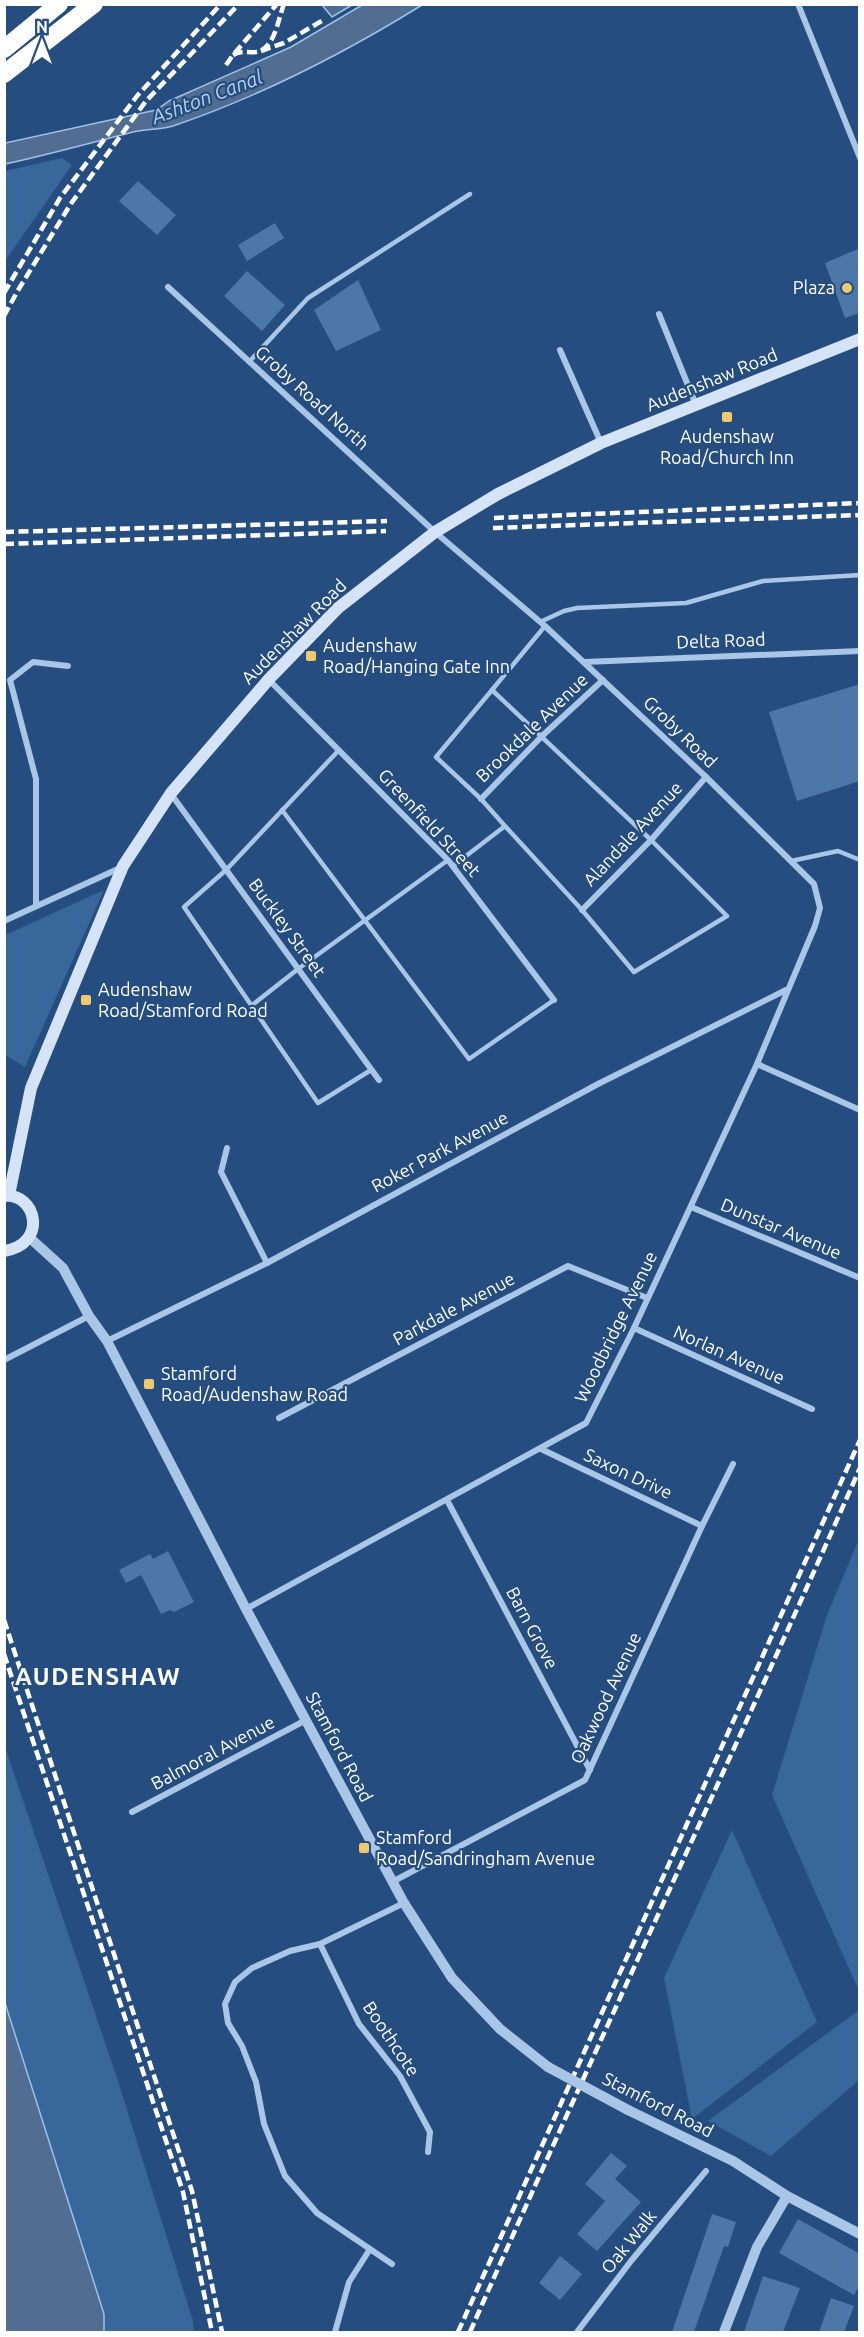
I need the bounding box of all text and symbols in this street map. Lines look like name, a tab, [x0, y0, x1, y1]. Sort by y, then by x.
north arrow	[12, 12, 72, 72]
text: N	[36, 18, 48, 36]
water label: Ashton Canal	[147, 65, 266, 129]
place label: Plaza	[793, 277, 835, 297]
marker: Plaza	[840, 281, 854, 295]
street label: Groby Road North	[252, 341, 374, 453]
street label: Audenshaw Road	[643, 344, 780, 414]
marker: Audenshaw Road/Church Inn	[720, 410, 734, 424]
place label: Audenshaw Road/Church Inn	[660, 426, 794, 467]
street label: Audenshaw Road	[237, 575, 350, 688]
street label: Delta Road	[676, 628, 766, 652]
place label: Audenshaw Road/Hanging Gate Inn	[323, 635, 510, 676]
marker: Audenshaw Road/Hanging Gate Inn	[304, 649, 318, 663]
street label: Brookdale Avenue	[471, 669, 591, 786]
street label: Groby Road	[640, 691, 721, 771]
street label: Greenfield Street	[375, 764, 485, 880]
street label: Alandale Avenue	[579, 777, 686, 890]
street label: Buckley Street	[245, 874, 330, 981]
place label: Audenshaw Road/Stamford Road	[98, 979, 268, 1020]
marker: Audenshaw Road/Stamford Road	[79, 993, 93, 1007]
street label: Roker Park Avenue	[368, 1107, 511, 1196]
street label: Dunstar Avenue	[718, 1194, 845, 1262]
street label: Woodbridge Avenue	[570, 1248, 660, 1405]
street label: Parkdale Avenue	[389, 1268, 518, 1349]
street label: Norlan Avenue	[671, 1321, 788, 1387]
place label: Stamford Road/Audenshaw Road	[161, 1363, 348, 1404]
marker: Stamford Road/Audenshaw Road	[142, 1377, 156, 1391]
street label: Saxon Drive	[581, 1444, 676, 1502]
street label: Barn Grove	[503, 1583, 563, 1672]
street label: Oakwood Avenue	[566, 1629, 644, 1766]
district label: AUDENSHAW	[15, 1663, 181, 1690]
street label: Stamford Road	[303, 1688, 377, 1805]
street label: Balmoral Avenue	[147, 1711, 278, 1793]
place label: Stamford Road/Sandringham Avenue	[376, 1827, 595, 1868]
marker: Stamford Road/Sandringham Avenue	[357, 1841, 371, 1855]
street label: Boothcote	[360, 1997, 424, 2080]
street label: Stamford Road	[600, 2068, 717, 2141]
street label: Oak Walk	[597, 2206, 660, 2277]

